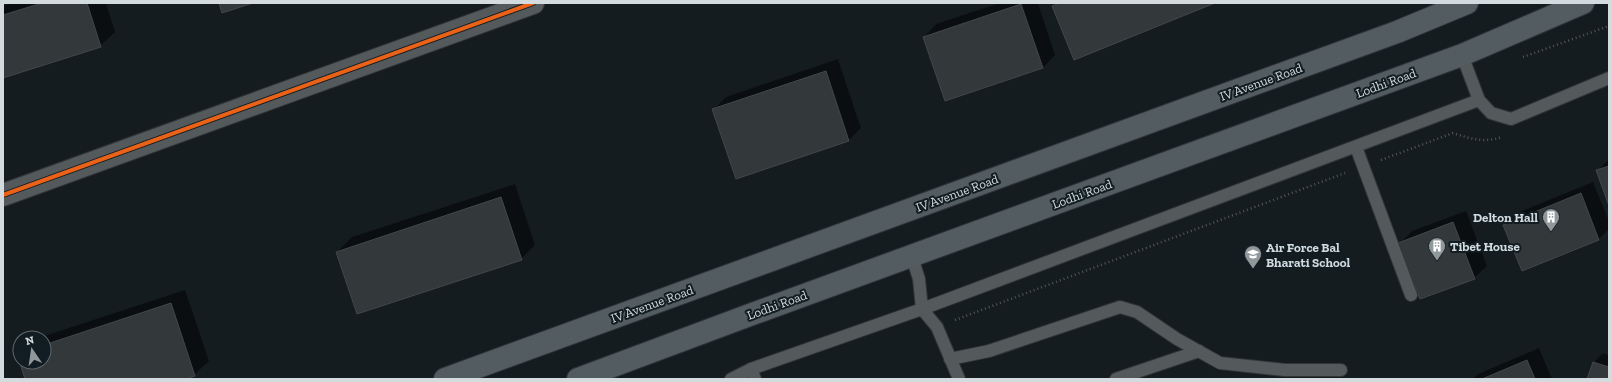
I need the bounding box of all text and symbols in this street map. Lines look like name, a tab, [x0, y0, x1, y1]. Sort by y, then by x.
street label: IV Avenue Road	[1218, 60, 1304, 104]
street label: Lodhi Road	[1354, 65, 1418, 101]
street label: IV Avenue Road	[914, 171, 1000, 215]
street label: Lodhi Road	[1050, 176, 1114, 212]
building icon: Delton Hall	[1541, 207, 1561, 232]
place label: Delton Hall	[1473, 210, 1538, 225]
building icon: Tibet House	[1427, 236, 1447, 261]
place label: Tibet House	[1450, 239, 1520, 254]
place label: Air Force Bal Bharati School	[1266, 240, 1351, 270]
school or university icon: Air Force Bal Bharati School	[1243, 244, 1263, 269]
street label: IV Avenue Road	[609, 282, 695, 326]
street label: Lodhi Road	[745, 287, 809, 323]
north arrow	[12, 330, 52, 370]
text: N	[24, 333, 36, 348]

